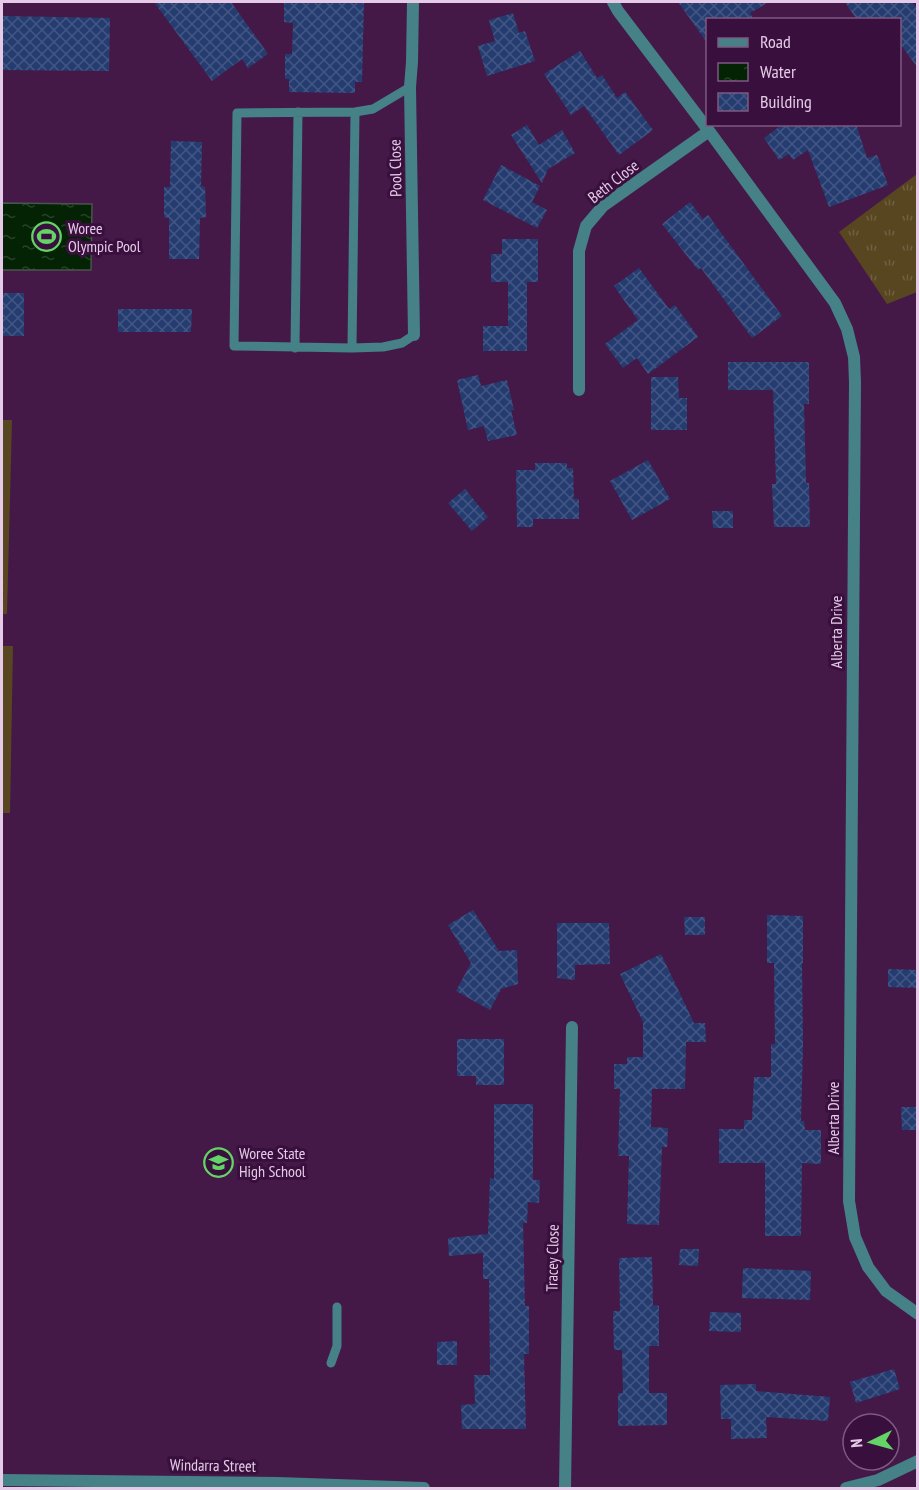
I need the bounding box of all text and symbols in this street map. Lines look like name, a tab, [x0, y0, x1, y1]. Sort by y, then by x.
legend	[706, 18, 901, 126]
text: Road	[760, 30, 791, 53]
text: Water	[760, 60, 796, 83]
text: Building	[760, 90, 812, 113]
street label: Pool Close	[384, 139, 406, 197]
street label: Beth Close	[584, 155, 642, 207]
place label: Woree Olympic Pool	[68, 218, 141, 256]
sports icon: Woree Olympic Pool	[31, 221, 63, 253]
street label: Alberta Drive	[826, 596, 846, 668]
street label: Alberta Drive	[823, 1082, 843, 1154]
place label: Woree State High School	[239, 1143, 306, 1181]
school or university icon: Woree State High School	[202, 1146, 234, 1178]
street label: Tracey Close	[541, 1224, 563, 1292]
north arrow	[841, 1412, 901, 1472]
text: N	[846, 1438, 866, 1448]
street label: Windarra Street	[170, 1454, 257, 1476]

